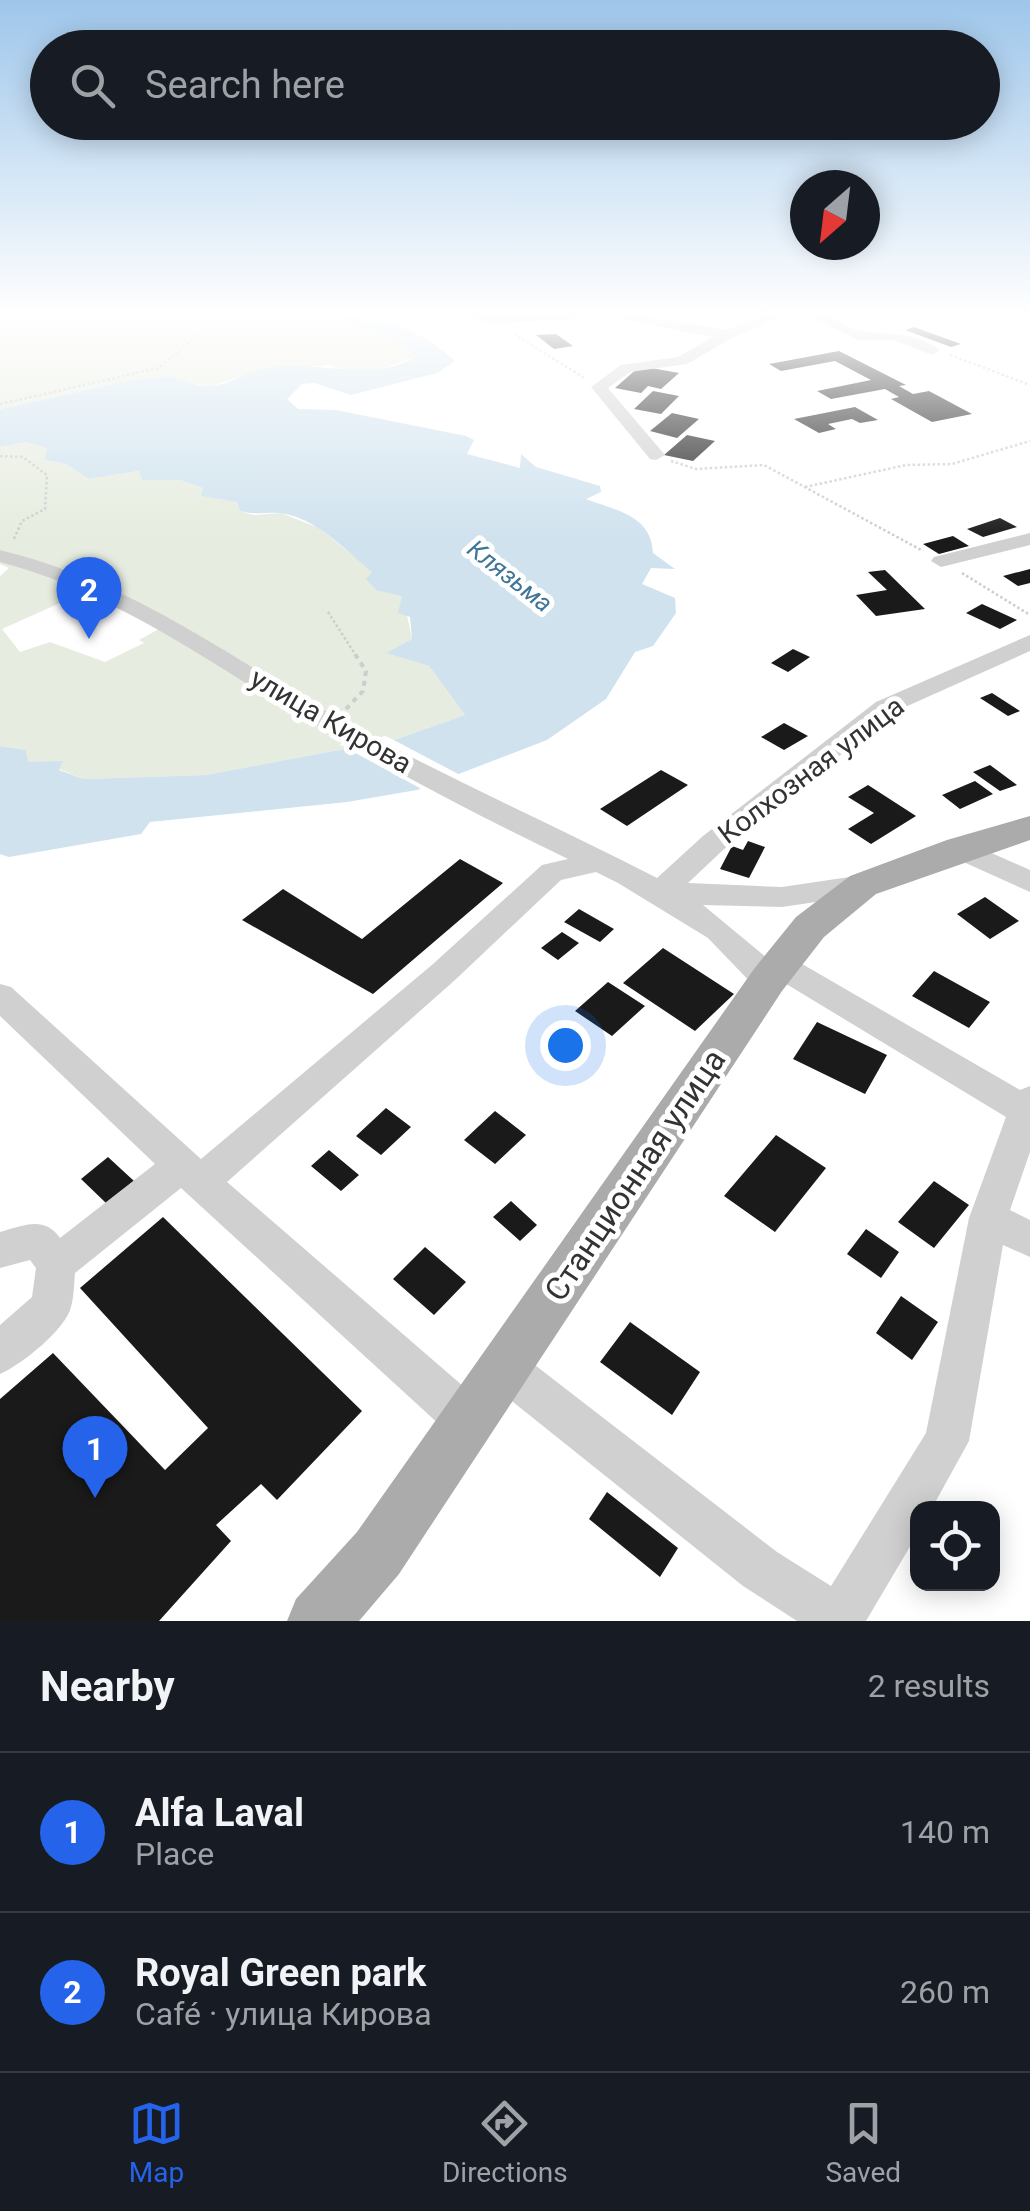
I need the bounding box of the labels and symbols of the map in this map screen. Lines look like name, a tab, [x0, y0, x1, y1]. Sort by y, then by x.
north arrow	[790, 170, 880, 260]
water label: Клязьма	[462, 534, 558, 618]
pin: 2	[56, 556, 122, 639]
street label: улица Кирова	[245, 662, 417, 780]
street label: Колхозная улица	[712, 689, 910, 851]
your location	[540, 1020, 591, 1071]
street label: Станционная улица	[537, 1042, 733, 1308]
pin: 1	[62, 1416, 128, 1498]

